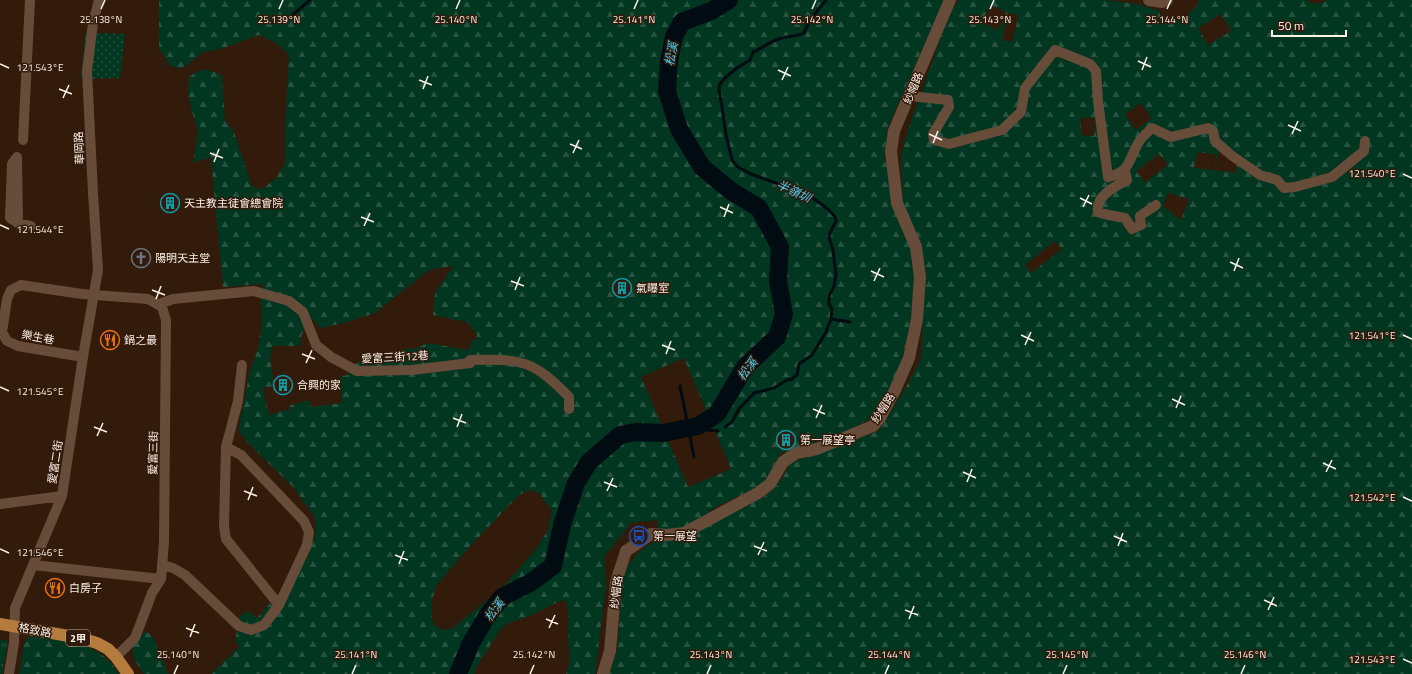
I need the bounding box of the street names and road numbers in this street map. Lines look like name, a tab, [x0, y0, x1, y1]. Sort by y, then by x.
street label: 紗帽路	[899, 70, 927, 106]
street label: 華岡路	[70, 131, 88, 165]
street label: 樂生巷	[20, 326, 56, 348]
street label: 愛富三街12巷	[361, 347, 429, 367]
street label: 紗帽路	[867, 390, 899, 426]
street label: 愛富三街	[145, 431, 161, 475]
street label: 愛富二街	[44, 439, 66, 485]
street label: 紗帽路	[606, 575, 626, 609]
street label: 格致路	[17, 619, 53, 641]
road number: 2甲	[66, 630, 90, 646]

